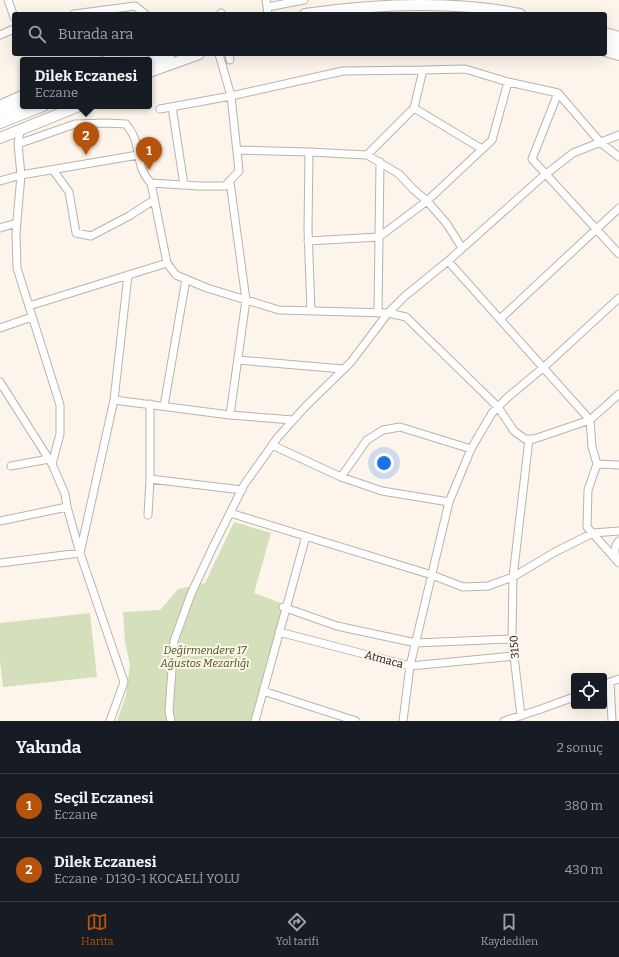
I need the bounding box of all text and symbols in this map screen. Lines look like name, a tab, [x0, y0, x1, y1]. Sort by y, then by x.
search box	[12, 12, 607, 56]
icon: search	[26, 23, 48, 45]
text: Burada ara	[58, 25, 134, 43]
popup	[20, 57, 152, 109]
text: Dilek Eczanesi	[35, 67, 137, 85]
text: Eczane	[35, 85, 78, 100]
pin: 2	[73, 122, 99, 155]
pin: 1	[136, 137, 162, 170]
your location	[374, 453, 394, 473]
street label: 3150	[507, 635, 522, 659]
park label: Değirmendere 17 Ağustos Mezarlığı	[160, 644, 249, 670]
street label: Atmaca	[363, 648, 405, 671]
map controls	[571, 673, 607, 709]
button: locate	[571, 673, 607, 709]
text: Yakında	[16, 737, 81, 758]
text: 2 sonuç	[557, 740, 603, 755]
text: Seçil Eczanesi	[54, 789, 154, 807]
text: 1	[26, 798, 32, 813]
text: 380 m	[564, 798, 603, 813]
text: Eczane	[54, 807, 97, 822]
text: Dilek Eczanesi	[54, 853, 156, 871]
text: 2	[25, 862, 33, 877]
text: 430 m	[565, 862, 603, 877]
text: Eczane · D130-1 KOCAELİ YOLU	[54, 871, 240, 886]
tab: Harita	[81, 911, 114, 948]
tab: Yol tarifi	[276, 911, 319, 948]
tab: Kaydedilen	[481, 911, 538, 948]

